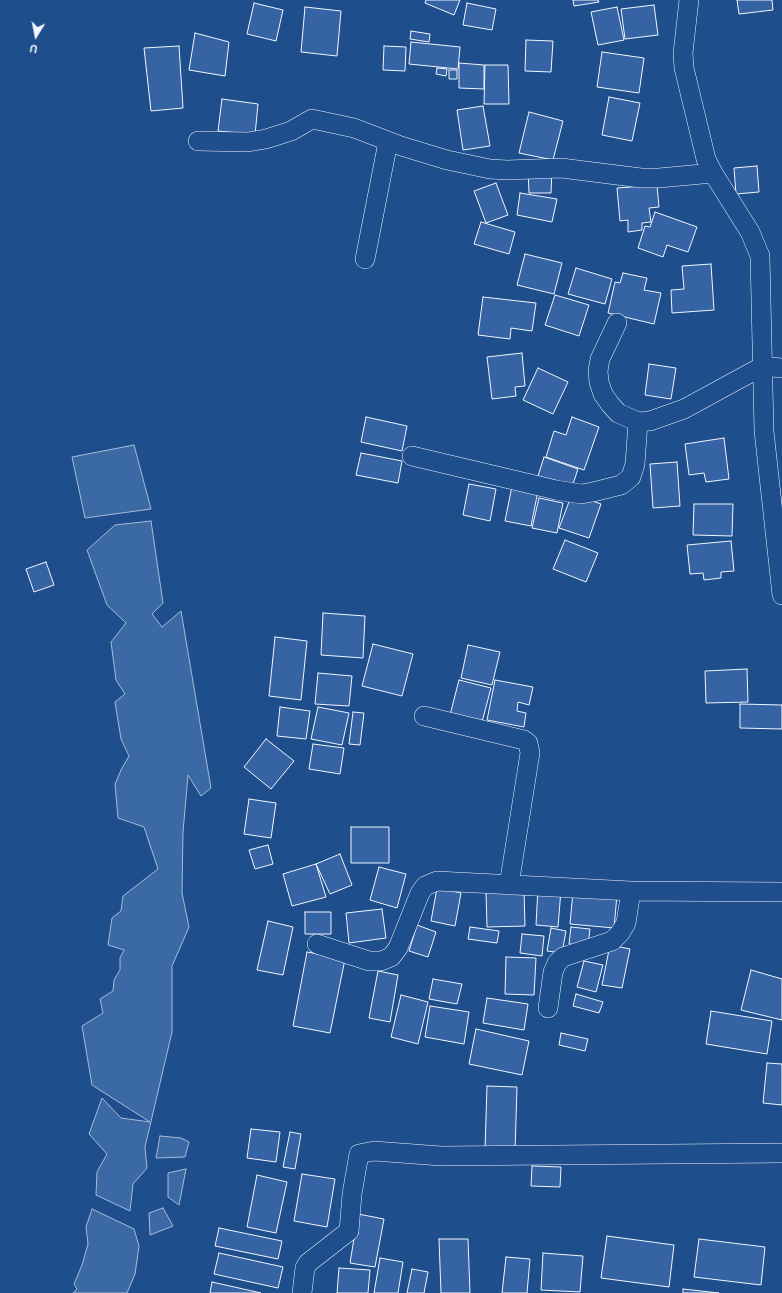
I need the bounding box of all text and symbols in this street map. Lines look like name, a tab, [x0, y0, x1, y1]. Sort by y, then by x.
north arrow	[16, 16, 56, 56]
text: U	[29, 41, 39, 55]

